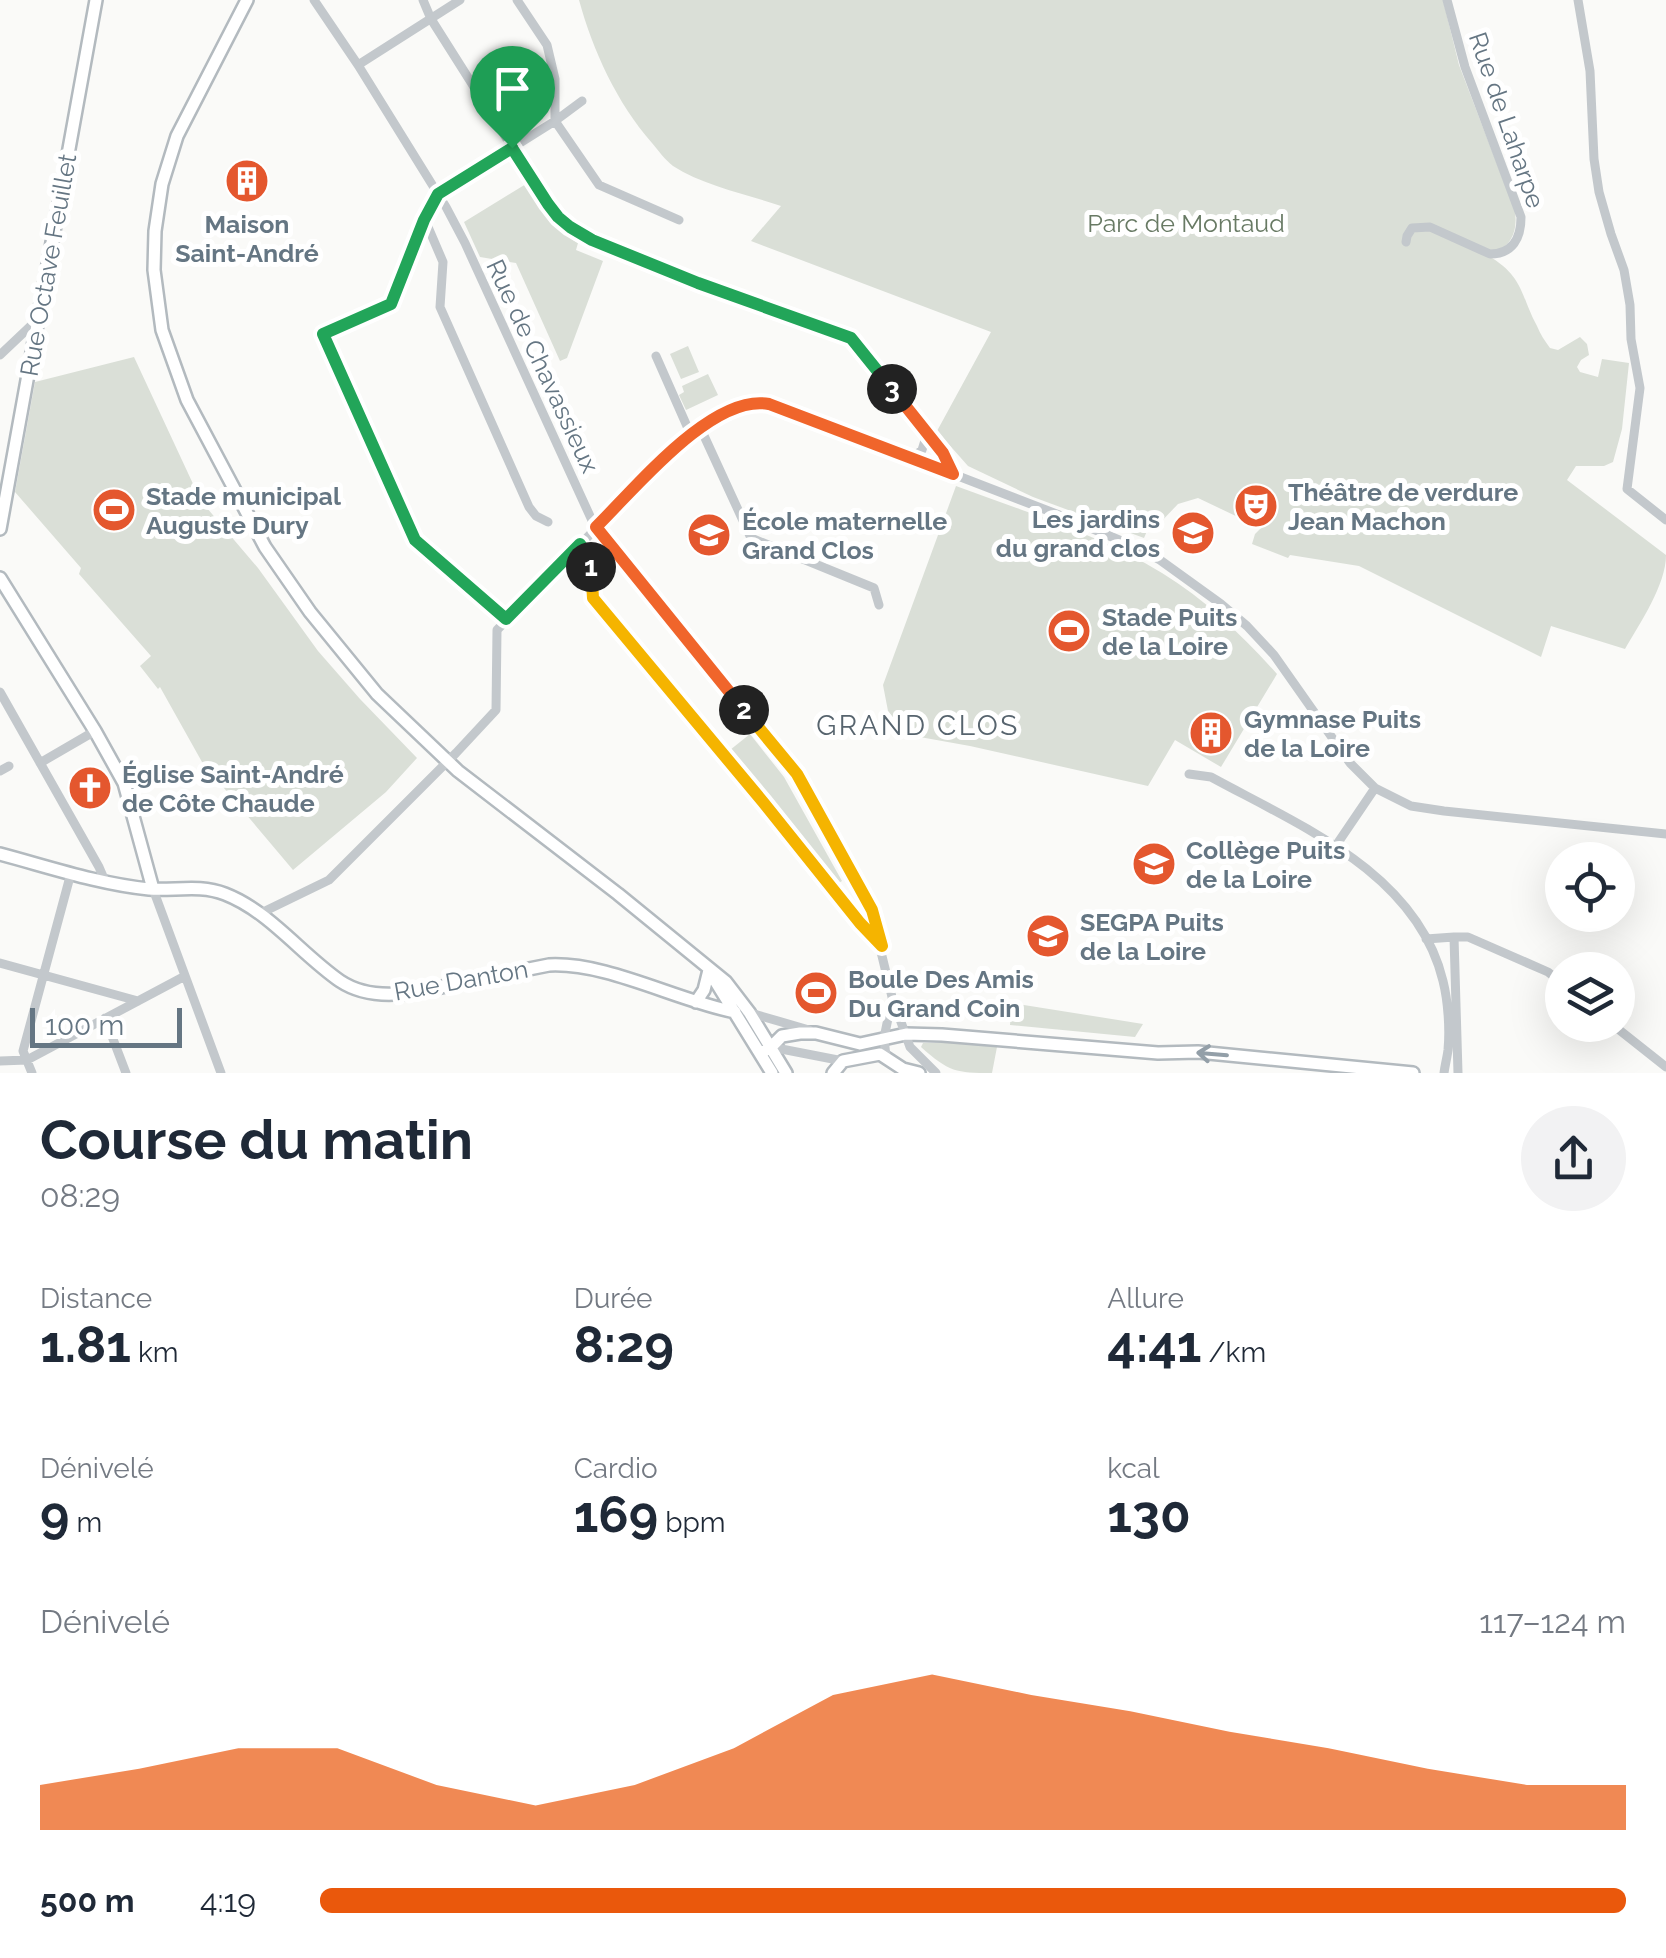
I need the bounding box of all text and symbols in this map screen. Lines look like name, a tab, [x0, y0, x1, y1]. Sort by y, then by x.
street label: Rue de Laharpe	[1463, 28, 1551, 212]
pin	[470, 46, 555, 149]
icon: arrive	[485, 61, 540, 116]
street label: Rue Octave Feuillet	[14, 151, 82, 379]
building icon: Maison Saint-André	[224, 158, 270, 204]
park label: Parc de Montaud	[1087, 208, 1285, 238]
place label: Maison Saint-André	[175, 209, 319, 268]
street label: Rue de Chavassieux	[480, 255, 606, 478]
pin: 3	[867, 364, 917, 414]
text: 3	[884, 372, 900, 405]
place label: Théâtre de verdure Jean Machon	[1288, 477, 1518, 536]
place label: Stade municipal Auguste Dury	[146, 481, 341, 540]
theatre icon: Théâtre de verdure Jean Machon	[1233, 483, 1279, 529]
sports icon: Stade municipal Auguste Dury	[91, 487, 137, 533]
place label: Les jardins du grand clos	[996, 504, 1160, 563]
place label: École maternelle Grand Clos	[742, 506, 947, 565]
school or university icon: Les jardins du grand clos	[1170, 510, 1216, 556]
school or university icon: École maternelle Grand Clos	[686, 512, 732, 558]
pin: 1	[566, 542, 616, 592]
text: 1	[584, 550, 598, 583]
place label: Stade Puits de la Loire	[1102, 602, 1237, 661]
sports icon: Stade Puits de la Loire	[1046, 608, 1092, 654]
pin: 2	[719, 685, 769, 735]
text: 2	[736, 693, 752, 726]
place label: Gymnase Puits de la Loire	[1244, 704, 1421, 763]
district label: GRAND CLOS	[816, 709, 1020, 742]
building icon: Gymnase Puits de la Loire	[1188, 710, 1234, 756]
place label: Église Saint-André de Côte Chaude	[122, 759, 344, 818]
church icon: Église Saint-André de Côte Chaude	[67, 765, 113, 811]
place label: Collège Puits de la Loire	[1186, 835, 1345, 894]
school or university icon: Collège Puits de la Loire	[1131, 841, 1177, 887]
map controls	[1545, 842, 1635, 1042]
button: locate	[1545, 842, 1635, 932]
place label: SEGPA Puits de la Loire	[1080, 907, 1224, 966]
school or university icon: SEGPA Puits de la Loire	[1025, 913, 1071, 959]
button: layers	[1545, 952, 1635, 1042]
street label: Rue Danton	[392, 953, 530, 1007]
place label: Boule Des Amis Du Grand Coin	[848, 964, 1034, 1023]
sports icon: Boule Des Amis Du Grand Coin	[793, 970, 839, 1016]
scale bar	[30, 1003, 182, 1048]
text: 100 m	[45, 1009, 124, 1042]
one-way arrow	[1196, 1044, 1228, 1063]
button: share	[1521, 1106, 1626, 1211]
text: Course du matin	[40, 1107, 473, 1172]
text: 08:29	[40, 1177, 120, 1214]
text: Distance	[40, 1282, 152, 1315]
text: Durée	[574, 1282, 653, 1315]
text: Allure	[1107, 1282, 1184, 1315]
text: 1.81	[40, 1315, 131, 1374]
text: 8:29	[574, 1315, 674, 1374]
text: 4:41	[1107, 1315, 1201, 1374]
text: km	[131, 1336, 179, 1369]
text: /km	[1201, 1336, 1266, 1369]
text: Dénivelé	[40, 1452, 154, 1485]
text: Cardio	[574, 1452, 658, 1485]
text: kcal	[1107, 1452, 1160, 1485]
text: 9	[40, 1485, 69, 1544]
text: 169	[574, 1485, 658, 1544]
text: 130	[1107, 1485, 1191, 1544]
text: m	[69, 1506, 102, 1539]
text: bpm	[658, 1506, 726, 1539]
text: Dénivelé	[40, 1603, 170, 1640]
text: 117–124 m	[1479, 1603, 1626, 1640]
text: 500 m	[40, 1882, 135, 1919]
text: 4:19	[200, 1882, 256, 1919]

